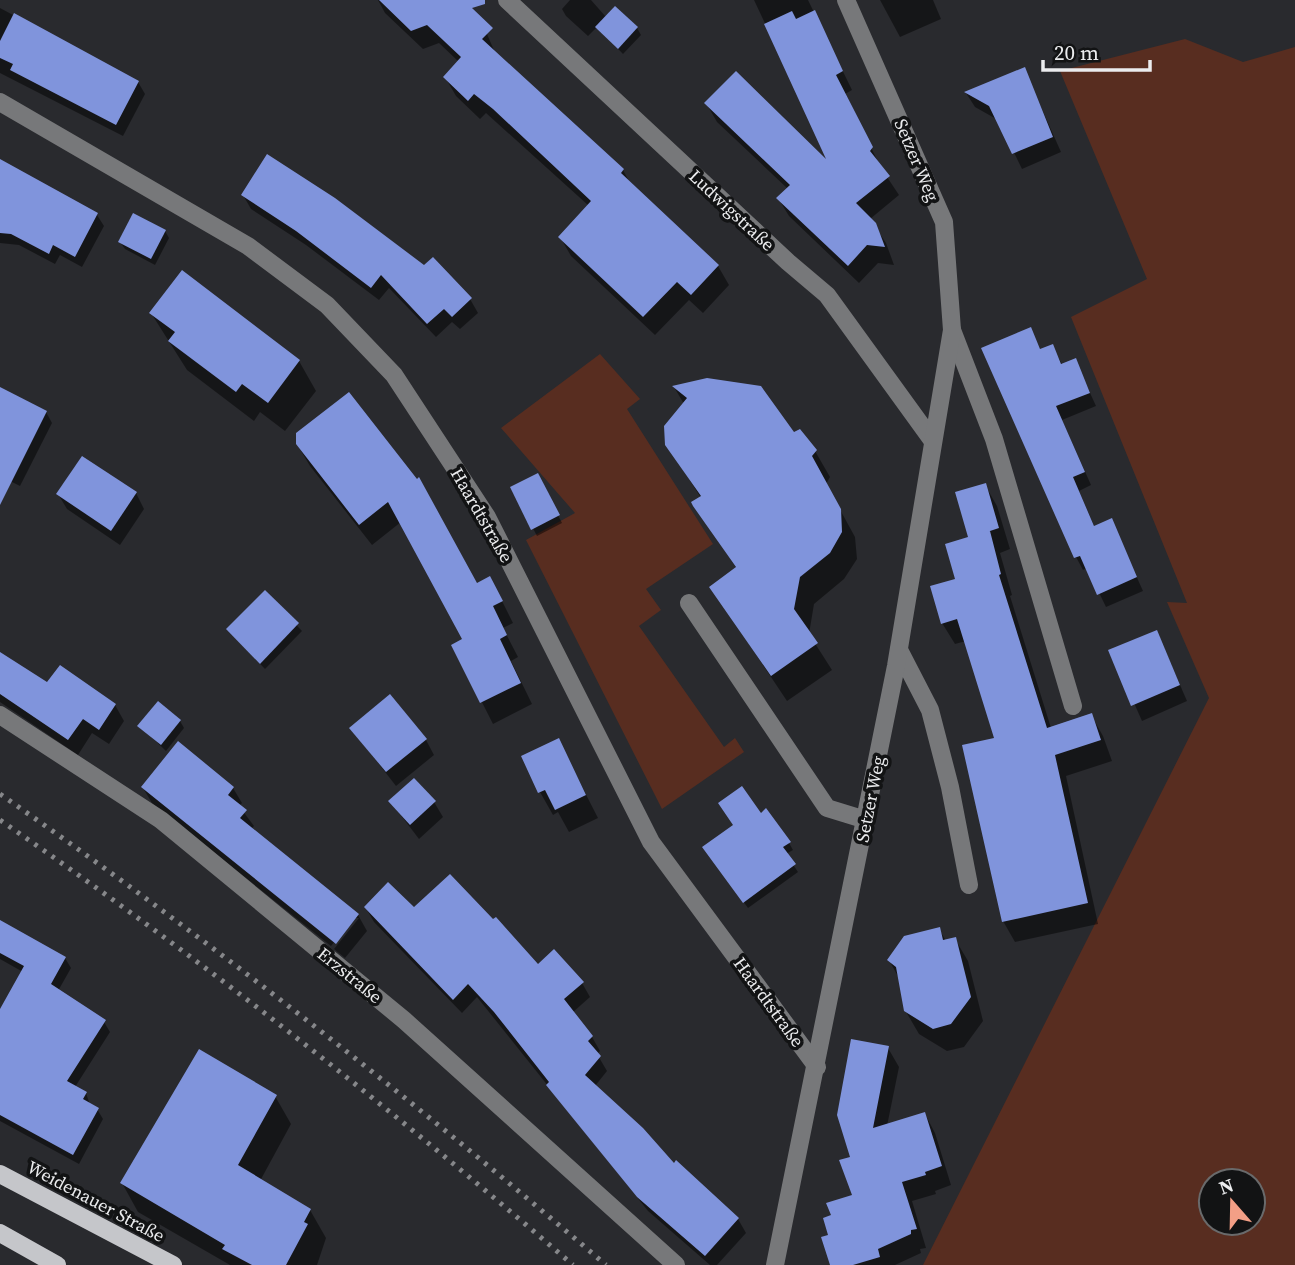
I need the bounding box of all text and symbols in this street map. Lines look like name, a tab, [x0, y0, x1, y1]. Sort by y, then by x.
scale bar	[1043, 28, 1150, 72]
text: 20 m	[1054, 38, 1099, 67]
street label: Setzer Weg	[888, 115, 946, 205]
street label: Ludwigstraße	[684, 164, 780, 256]
street label: Haardtstraße	[445, 463, 519, 567]
street label: Setzer Weg	[849, 754, 891, 844]
street label: Erzstraße	[312, 941, 388, 1009]
street label: Haardtstraße	[728, 952, 810, 1052]
street label: Weidenauer Straße	[23, 1154, 169, 1248]
north arrow	[1197, 1167, 1267, 1237]
text: N	[1215, 1171, 1237, 1201]

